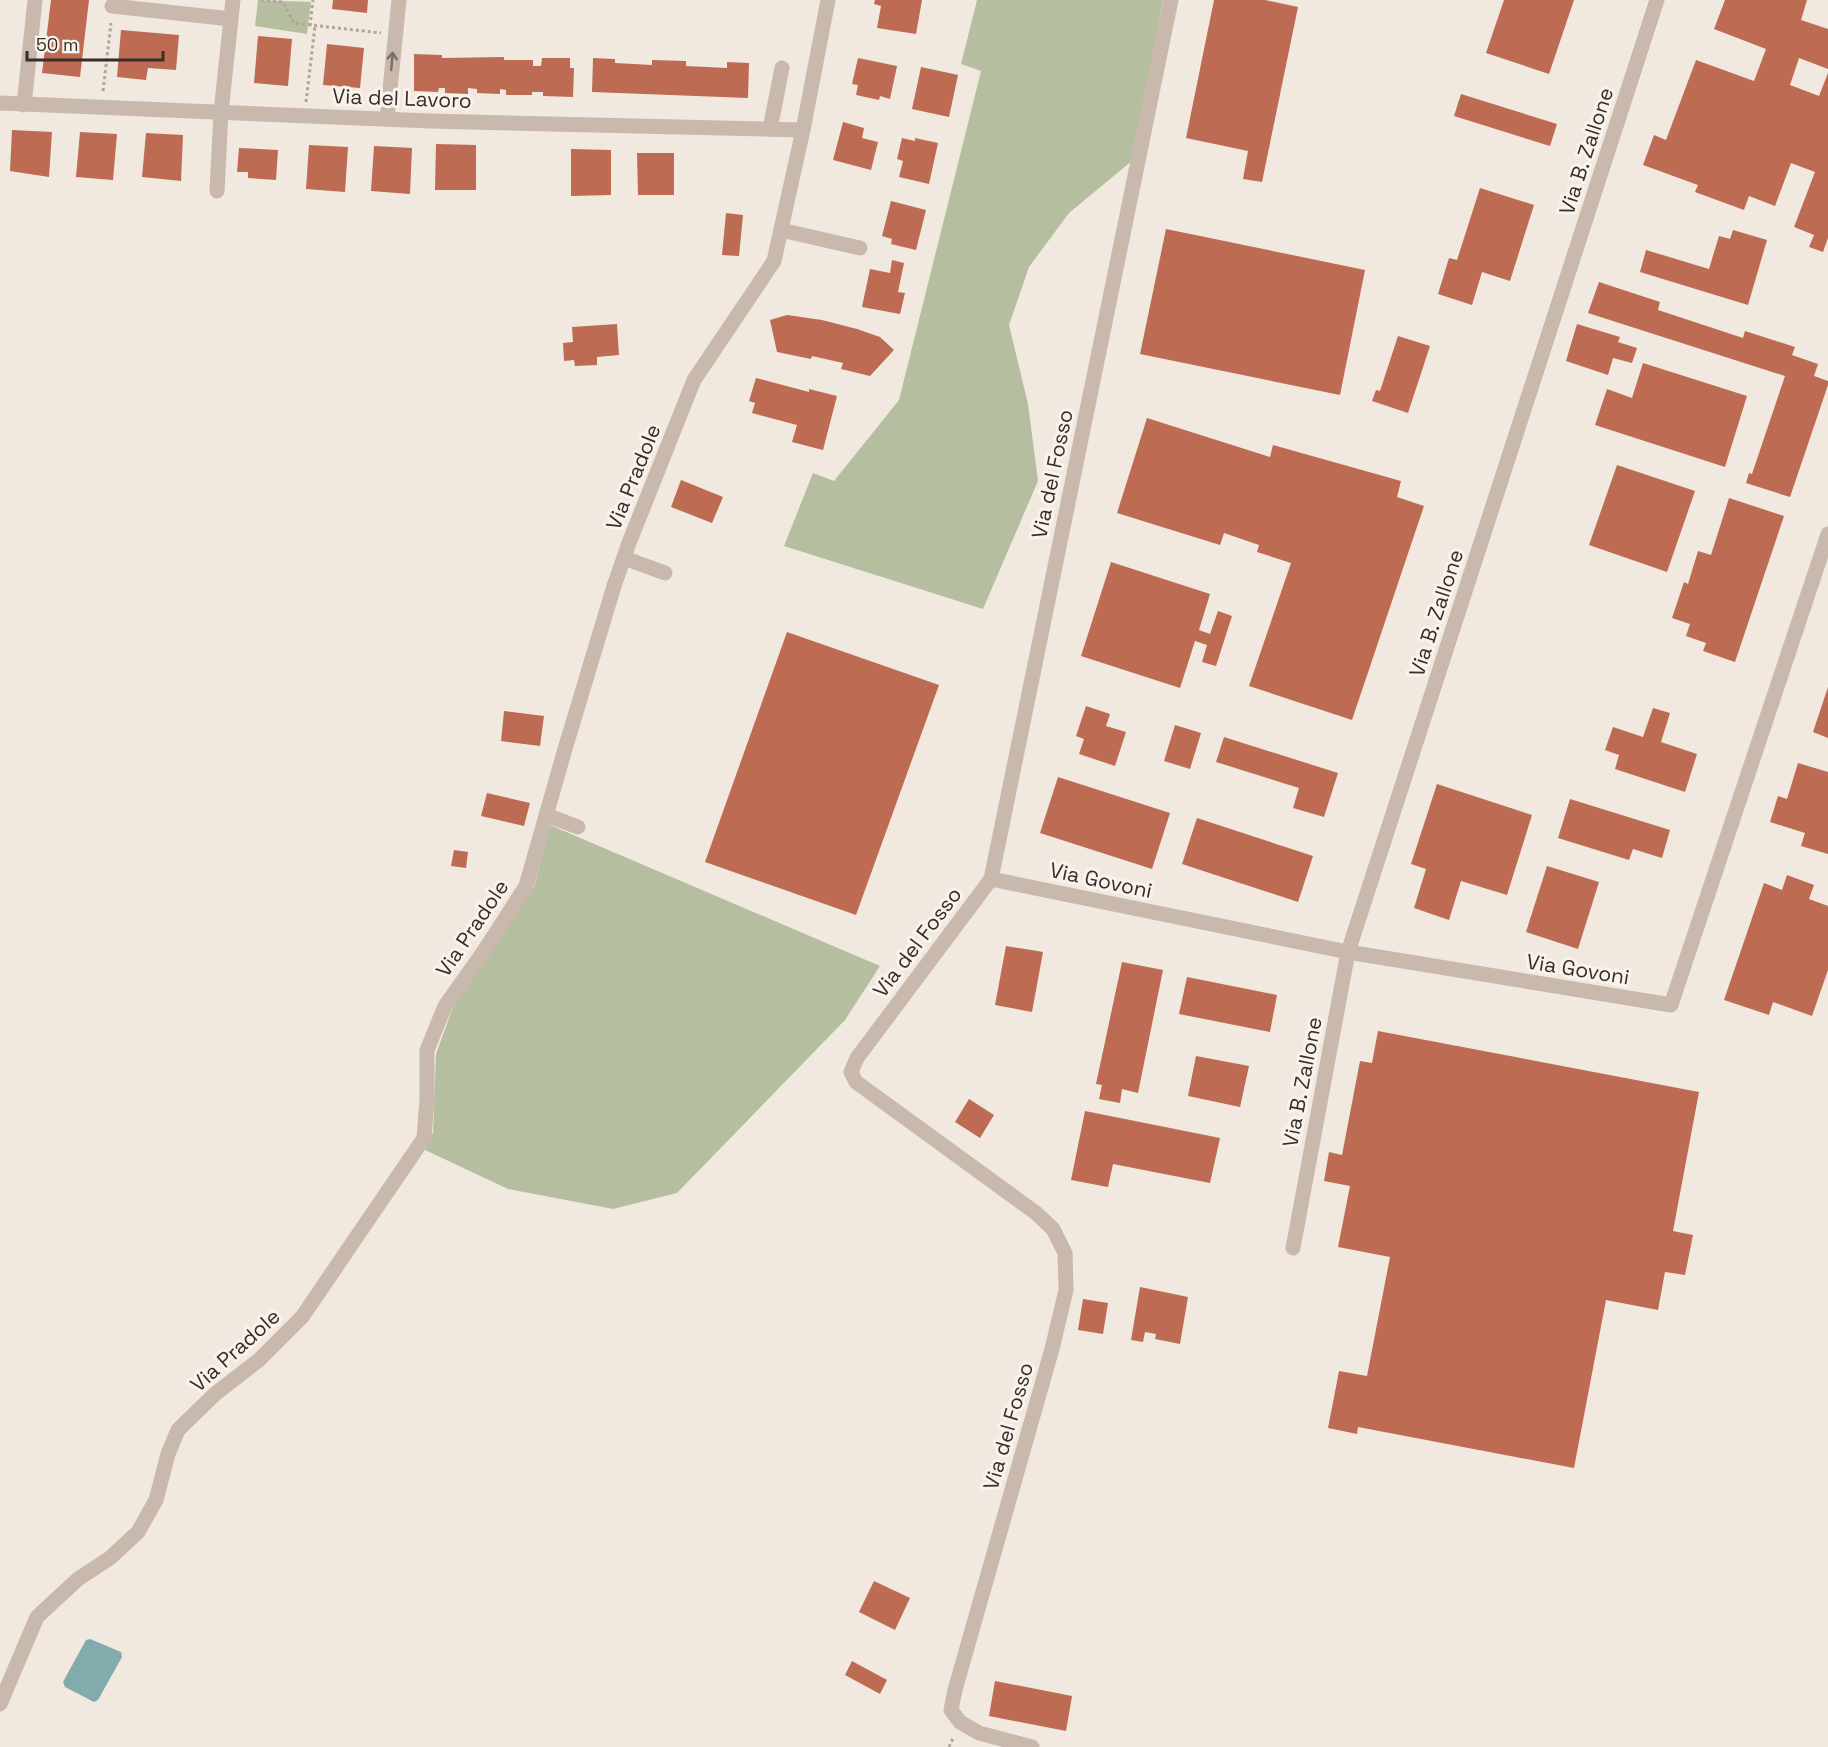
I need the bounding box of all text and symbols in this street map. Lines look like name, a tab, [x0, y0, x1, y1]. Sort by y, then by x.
scale bar	[27, 24, 164, 62]
text: 50 m	[36, 33, 78, 56]
one-way arrow	[387, 51, 398, 71]
street label: Via del Lavoro	[332, 82, 472, 114]
street label: Via B. Zallone	[1553, 84, 1619, 218]
street label: Via del Fosso	[1025, 407, 1079, 541]
street label: Via Pradole	[600, 420, 666, 534]
street label: Via B. Zallone	[1403, 546, 1469, 680]
street label: Via Govoni	[1047, 856, 1155, 904]
street label: Via Pradole	[430, 874, 514, 982]
street label: Via del Fosso	[867, 881, 967, 1003]
street label: Via Govoni	[1525, 948, 1631, 990]
street label: Via B. Zallone	[1276, 1014, 1328, 1150]
street label: Via Pradole	[184, 1303, 286, 1397]
street label: Via del Fosso	[977, 1359, 1039, 1493]

